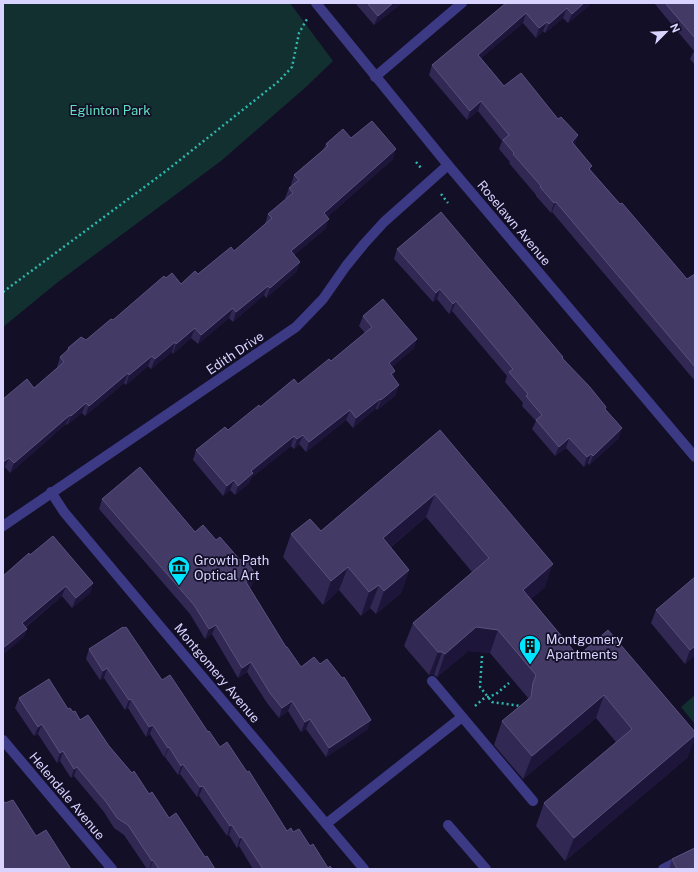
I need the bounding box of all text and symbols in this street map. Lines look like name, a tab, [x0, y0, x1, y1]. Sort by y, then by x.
north arrow	[646, 12, 686, 52]
text: N	[668, 22, 682, 34]
park label: Eglinton Park	[69, 103, 151, 118]
street label: Roselawn Avenue	[474, 178, 554, 268]
street label: Edith Drive	[204, 328, 266, 378]
place label: Growth Path Optical Art	[194, 553, 269, 583]
museum icon: Growth Path Optical Art	[166, 554, 192, 587]
street label: Montgomery Avenue	[171, 620, 263, 726]
place label: Montgomery Apartments	[546, 632, 623, 662]
building icon: Montgomery Apartments	[517, 633, 543, 666]
street label: Helendale Avenue	[26, 749, 108, 843]

